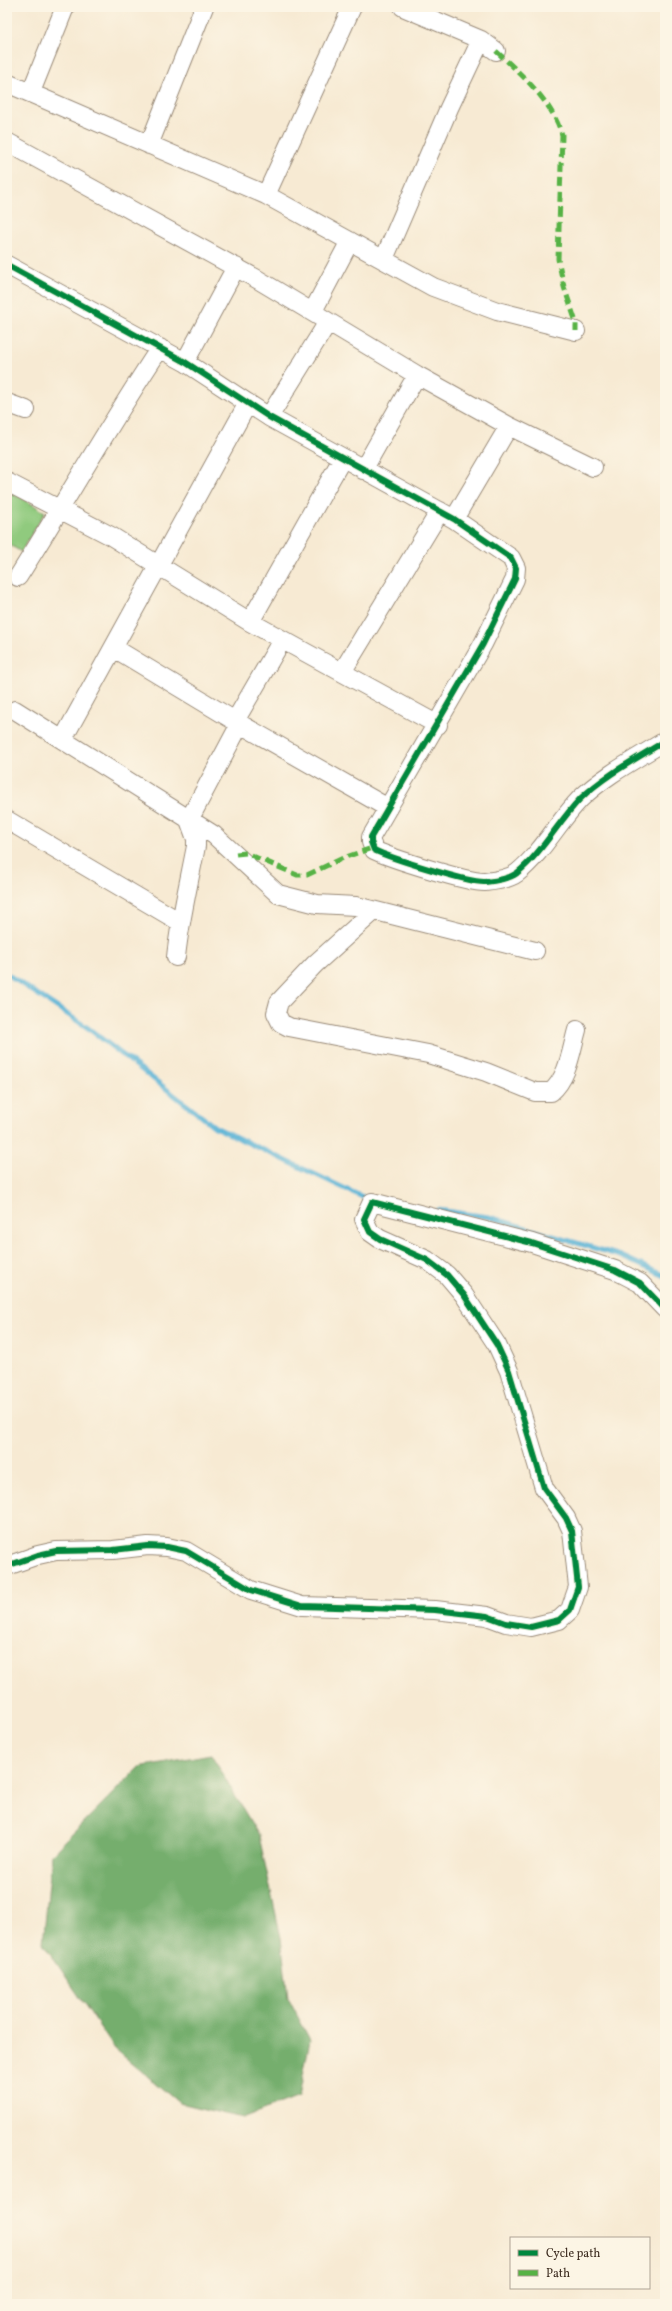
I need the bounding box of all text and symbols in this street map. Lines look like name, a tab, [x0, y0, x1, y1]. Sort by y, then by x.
legend	[510, 2237, 650, 2289]
text: Cycle path	[546, 2246, 601, 2262]
text: Path	[546, 2266, 570, 2282]

